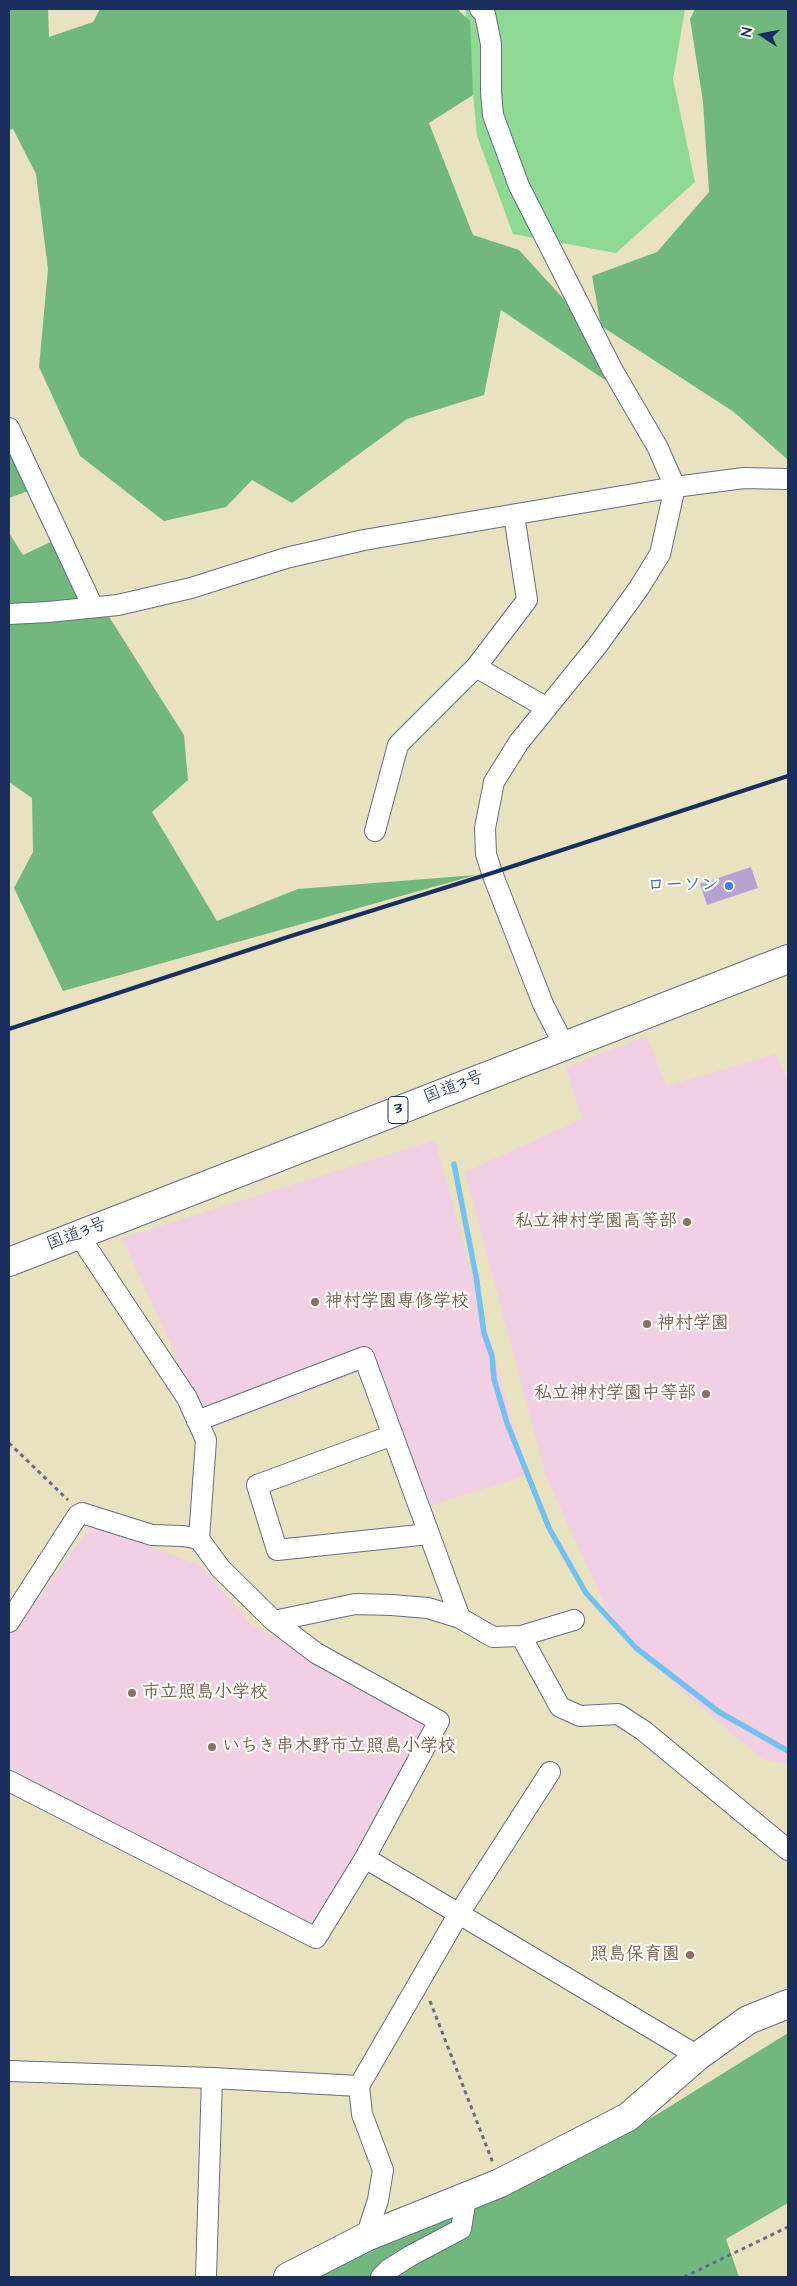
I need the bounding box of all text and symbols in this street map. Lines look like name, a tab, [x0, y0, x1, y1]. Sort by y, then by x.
north arrow	[737, 10, 787, 60]
text: N	[737, 26, 758, 38]
place label: ローソン	[647, 875, 719, 897]
marker: ローソン	[723, 880, 735, 892]
street label: 国道3号	[421, 1067, 487, 1109]
road number: 3	[388, 1096, 408, 1124]
place label: 私立神村学園高等部	[515, 1211, 677, 1233]
street label: 国道3号	[44, 1214, 110, 1256]
marker: 私立神村学園高等部	[681, 1216, 693, 1228]
place label: 神村学園専修学校	[325, 1291, 469, 1313]
marker: 神村学園専修学校	[309, 1296, 321, 1308]
place label: 神村学園	[657, 1313, 729, 1335]
marker: 神村学園	[641, 1318, 653, 1330]
place label: 私立神村学園中等部	[534, 1383, 696, 1405]
marker: 私立神村学園中等部	[700, 1388, 712, 1400]
place label: 市立照島小学校	[142, 1682, 268, 1704]
marker: 市立照島小学校	[126, 1687, 138, 1699]
place label: いちき串木野市立照島小学校	[222, 1736, 456, 1758]
marker: いちき串木野市立照島小学校	[206, 1741, 218, 1753]
place label: 照島保育園	[590, 1944, 680, 1966]
marker: 照島保育園	[684, 1949, 696, 1961]

